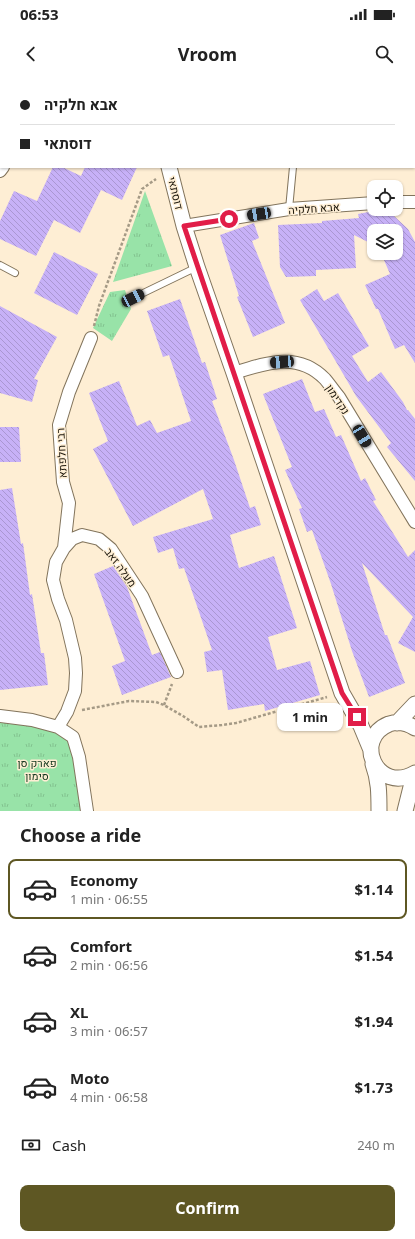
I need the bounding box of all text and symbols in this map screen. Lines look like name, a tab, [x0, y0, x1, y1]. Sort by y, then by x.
text: 06:53	[20, 4, 59, 24]
text: Vroom	[178, 42, 237, 66]
icon: back	[20, 43, 42, 65]
icon: search	[373, 43, 395, 65]
text: אבא חלקיה	[44, 94, 118, 114]
text: דוסתאי	[44, 133, 92, 153]
street label: דוסתאי	[165, 175, 187, 211]
map controls	[367, 180, 403, 260]
button: locate	[367, 180, 403, 216]
street label: אבא חלקיה	[288, 199, 340, 217]
car	[246, 206, 272, 222]
route start	[220, 210, 238, 228]
button: layers	[367, 224, 403, 260]
car	[120, 287, 146, 309]
car	[270, 355, 294, 369]
street label: נקדימון	[322, 381, 354, 417]
car	[351, 423, 373, 449]
street label: רבי חלפתא	[52, 427, 70, 479]
street label: מעלה זאב	[102, 544, 140, 590]
callout: 1 min	[277, 703, 343, 731]
text: 1 min	[292, 708, 328, 726]
route end	[348, 708, 366, 726]
park label: פארק סן סימון	[17, 755, 57, 783]
text: Choose a ride	[20, 823, 141, 847]
text: Economy	[70, 870, 138, 890]
icon: car	[22, 871, 58, 907]
text: $1.14	[354, 879, 393, 899]
text: 1 min · 06:55	[70, 890, 148, 908]
text: Comfort	[70, 936, 132, 956]
icon: car	[22, 937, 58, 973]
text: $1.54	[354, 945, 393, 965]
text: 2 min · 06:56	[70, 956, 148, 974]
text: XL	[70, 1002, 88, 1022]
icon: car	[22, 1003, 58, 1039]
text: $1.94	[354, 1011, 393, 1031]
text: 3 min · 06:57	[70, 1022, 148, 1040]
text: Moto	[70, 1068, 109, 1088]
icon: car	[22, 1069, 58, 1105]
text: $1.73	[354, 1077, 393, 1097]
text: 4 min · 06:58	[70, 1088, 148, 1106]
icon: cash	[20, 1134, 42, 1156]
text: Cash	[52, 1135, 86, 1155]
text: 240 m	[357, 1136, 395, 1154]
button: Confirm	[20, 1185, 395, 1231]

